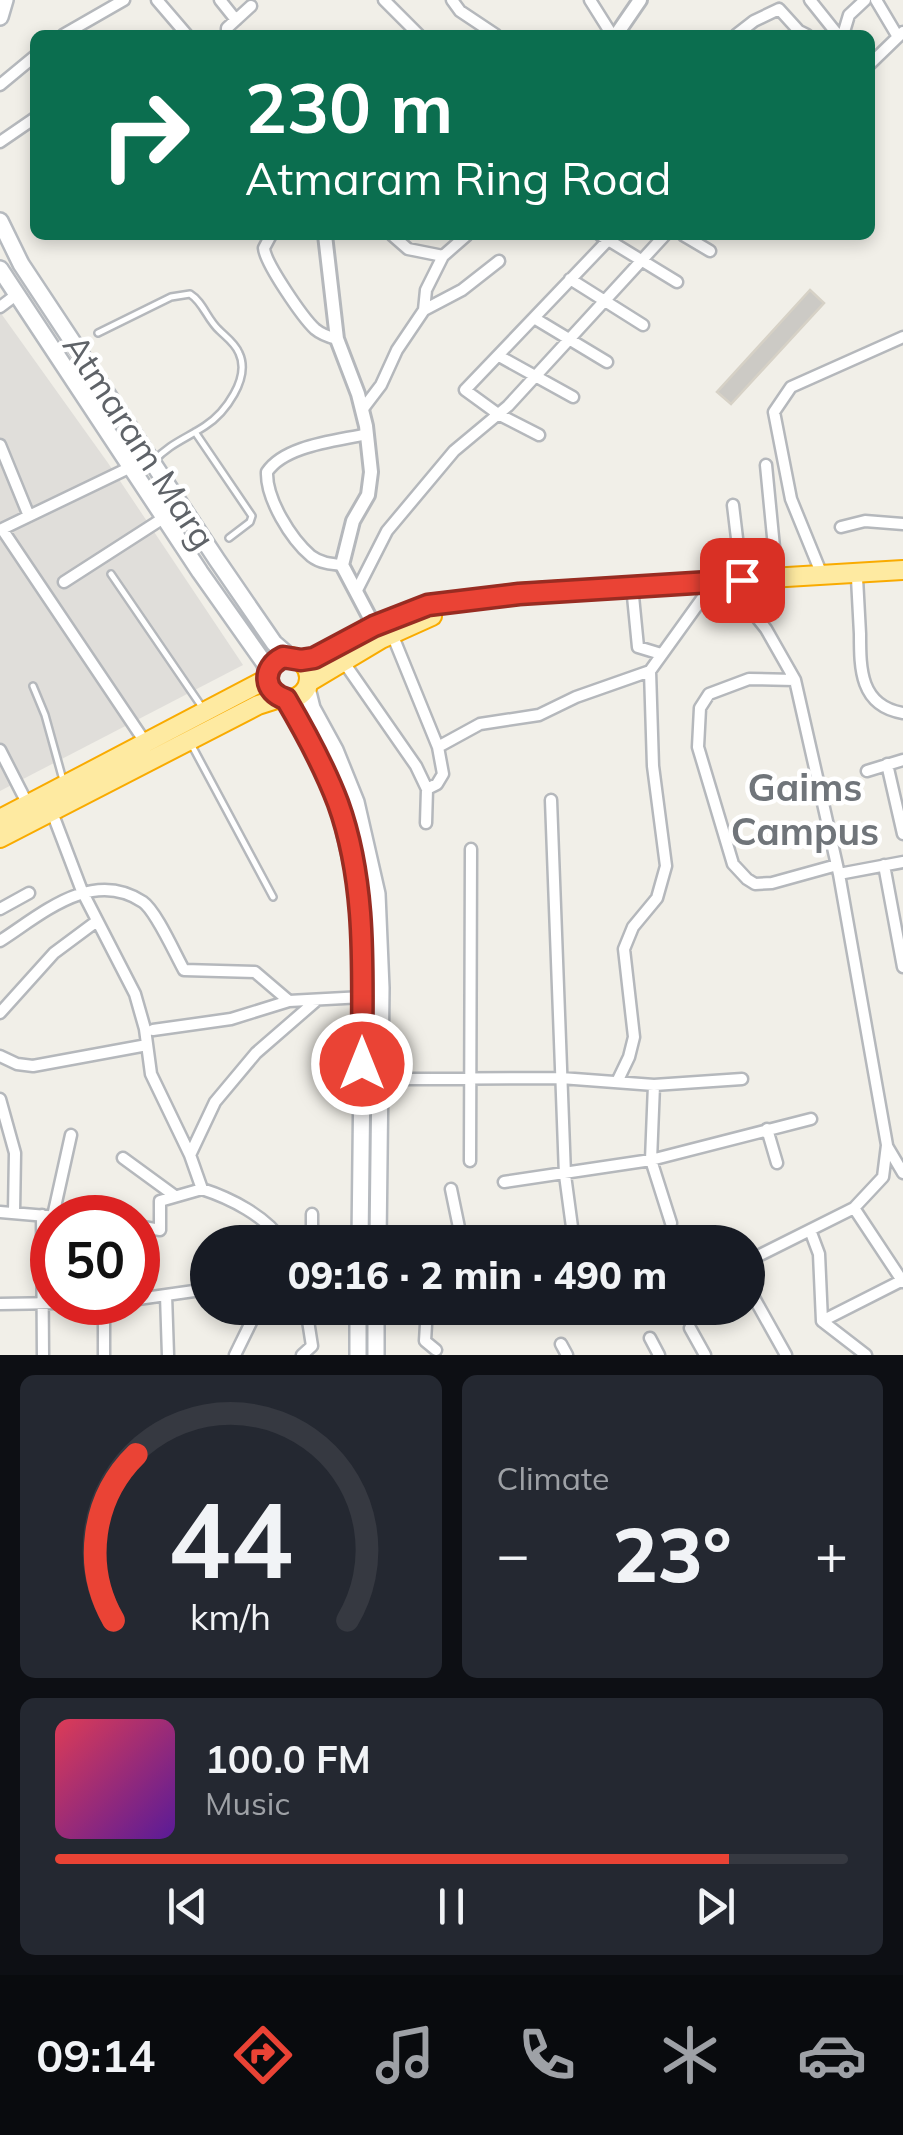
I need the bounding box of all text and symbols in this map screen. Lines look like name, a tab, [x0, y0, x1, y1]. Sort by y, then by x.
text: 230 m	[245, 63, 453, 151]
icon: right	[80, 70, 210, 200]
text: Atmaram Ring Road	[245, 150, 672, 206]
street label: Atmaram Marg	[54, 326, 226, 557]
pin	[700, 538, 785, 623]
icon: arrive	[715, 553, 770, 608]
district label: Gaims Campus	[731, 763, 879, 855]
position arrow	[310, 1012, 414, 1116]
speed limit sign: 50	[30, 1195, 160, 1325]
text: 09:16 · 2 min · 490 m	[288, 1251, 667, 1299]
text: Climate	[497, 1458, 609, 1498]
text: 44	[168, 1473, 293, 1604]
text: 23°	[613, 1507, 732, 1601]
text: −	[497, 1519, 530, 1588]
text: +	[815, 1519, 848, 1588]
text: km/h	[190, 1594, 271, 1639]
text: 100.0 FM	[205, 1735, 371, 1783]
text: Music	[205, 1783, 290, 1823]
icon: previous	[160, 1879, 215, 1934]
icon: pause	[424, 1879, 479, 1934]
icon: next	[688, 1879, 743, 1934]
icon: directions	[228, 2020, 298, 2090]
icon: music	[370, 2020, 440, 2090]
icon: phone	[512, 2020, 582, 2090]
icon: climate	[655, 2020, 725, 2090]
icon: car	[797, 2020, 867, 2090]
text: 09:14	[36, 2027, 155, 2083]

